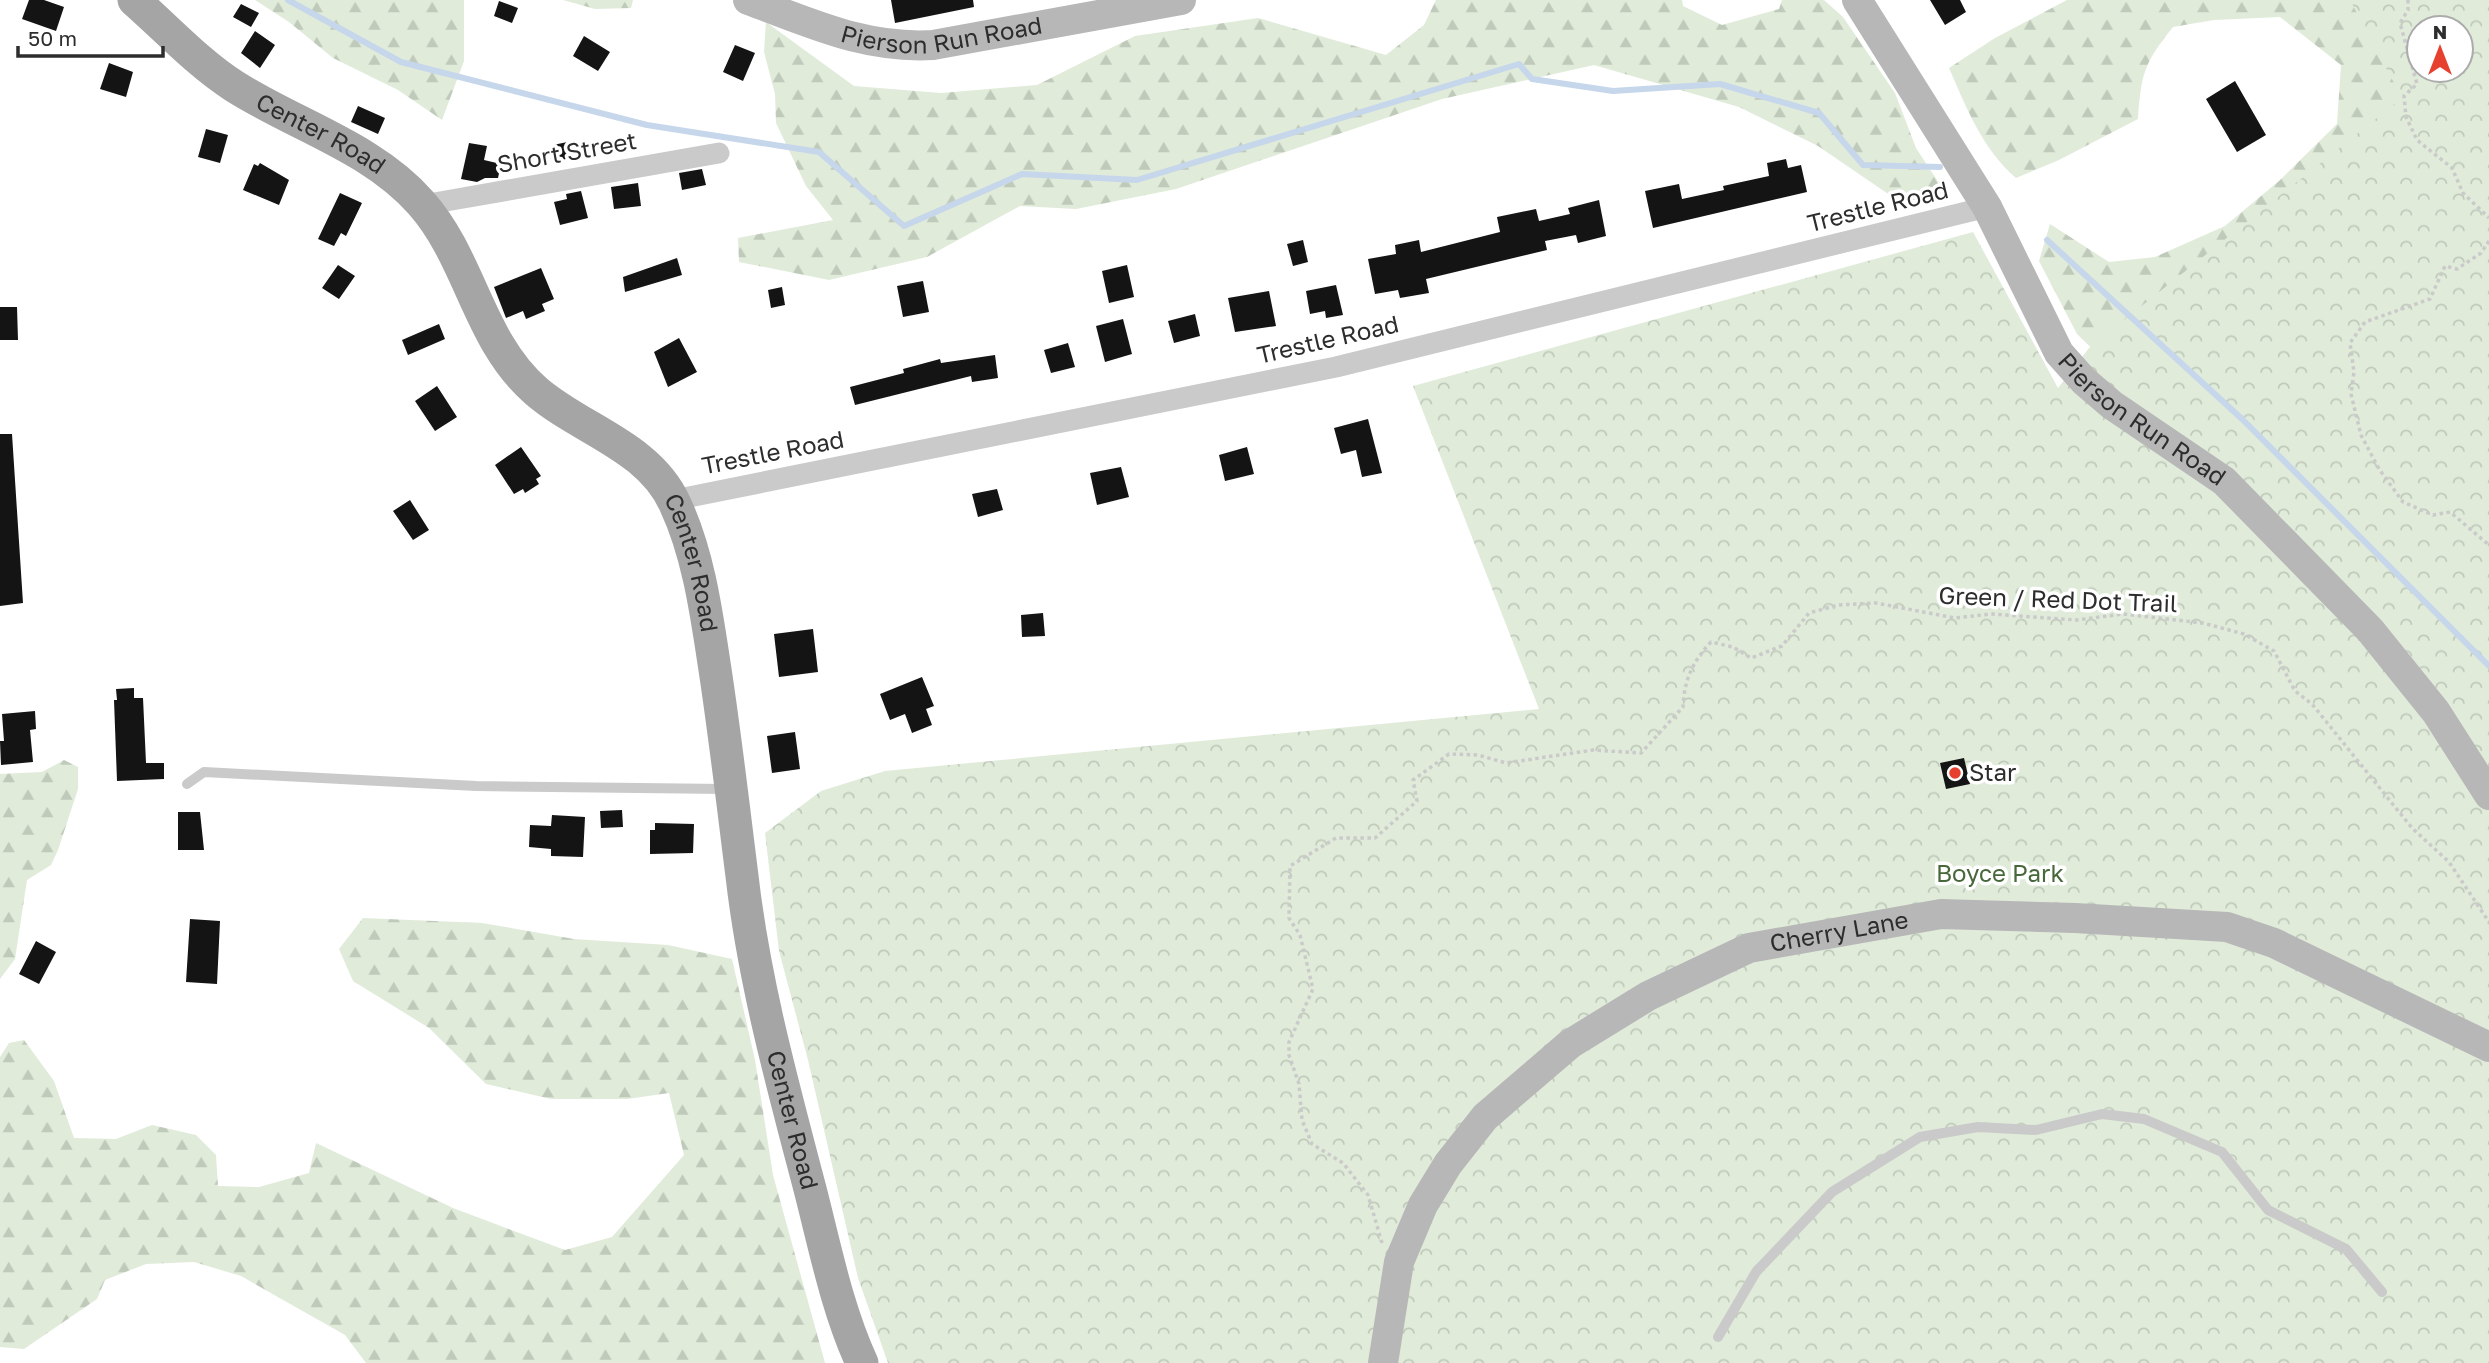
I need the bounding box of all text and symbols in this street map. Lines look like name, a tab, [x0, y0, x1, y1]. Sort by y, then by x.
street label: Pierson Run Road	[838, 10, 1044, 58]
scale bar	[18, 14, 163, 58]
north arrow	[2405, 14, 2475, 84]
text: N	[2433, 20, 2447, 43]
text: 50 m	[28, 25, 77, 51]
street label: Center Road	[252, 86, 392, 179]
street label: Short Street	[495, 125, 639, 178]
street label: Trestle Road	[1804, 174, 1951, 237]
street label: Trestle Road	[1254, 308, 1401, 369]
street label: Pierson Run Road	[2053, 346, 2232, 491]
street label: Trestle Road	[699, 424, 846, 480]
street label: Center Road	[659, 488, 725, 634]
street label: Green / Red Dot Trail	[1938, 580, 2178, 617]
place label: Star	[1969, 757, 2016, 786]
marker: Star	[1947, 765, 1963, 781]
park label: Boyce Park	[1936, 858, 2064, 887]
street label: Cherry Lane	[1767, 904, 1910, 957]
street label: Center Road	[762, 1047, 826, 1192]

